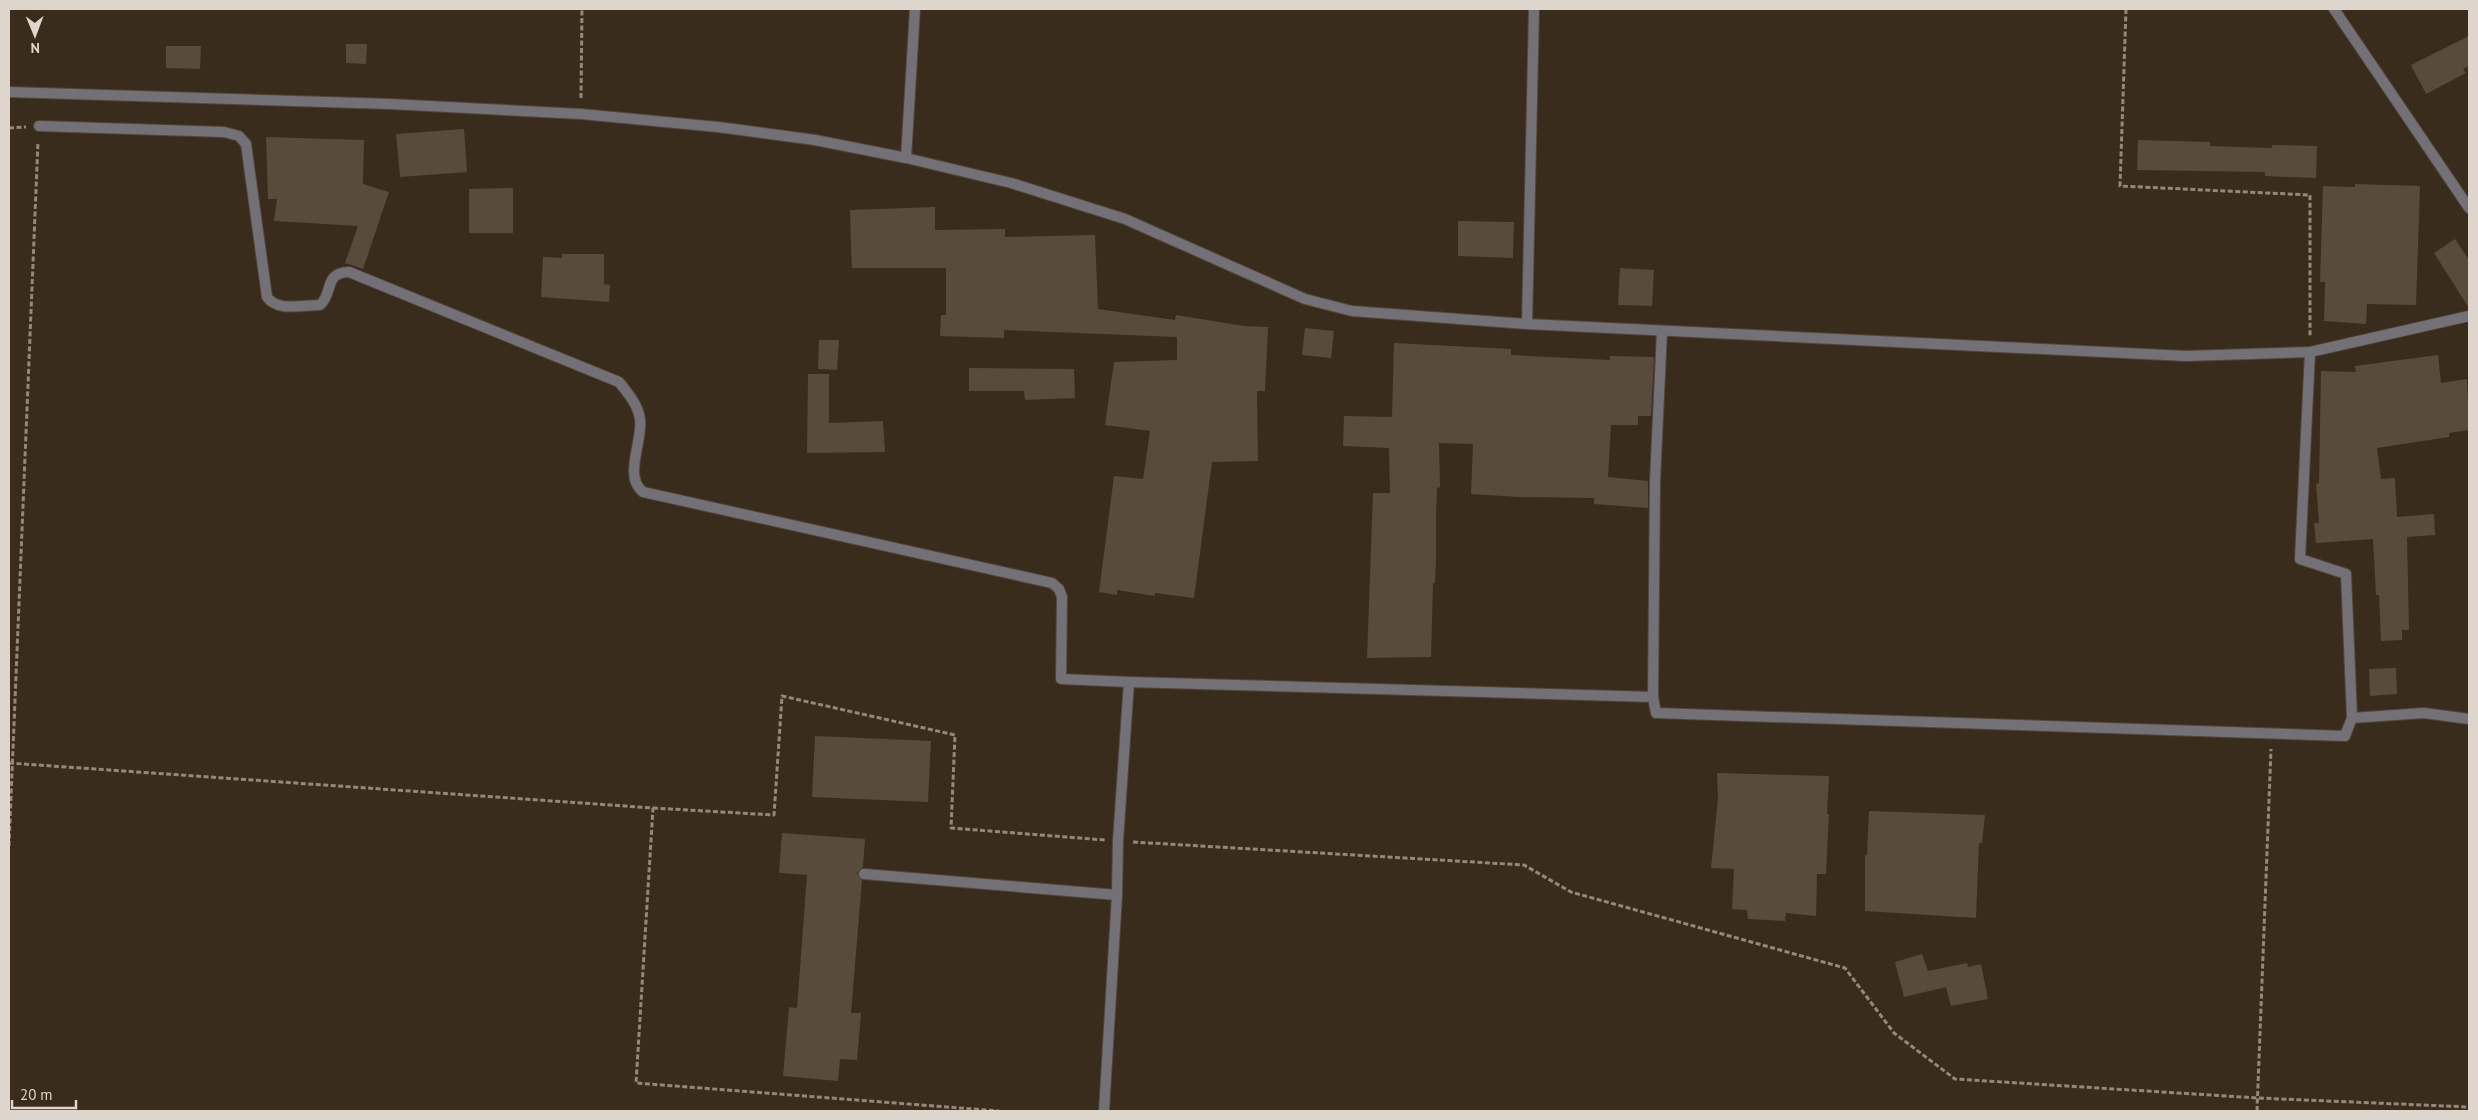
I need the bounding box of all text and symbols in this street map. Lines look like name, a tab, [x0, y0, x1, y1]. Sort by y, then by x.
north arrow	[10, 10, 60, 60]
text: N	[30, 39, 40, 57]
scale bar	[12, 1078, 76, 1110]
text: 20 m	[20, 1085, 53, 1104]

